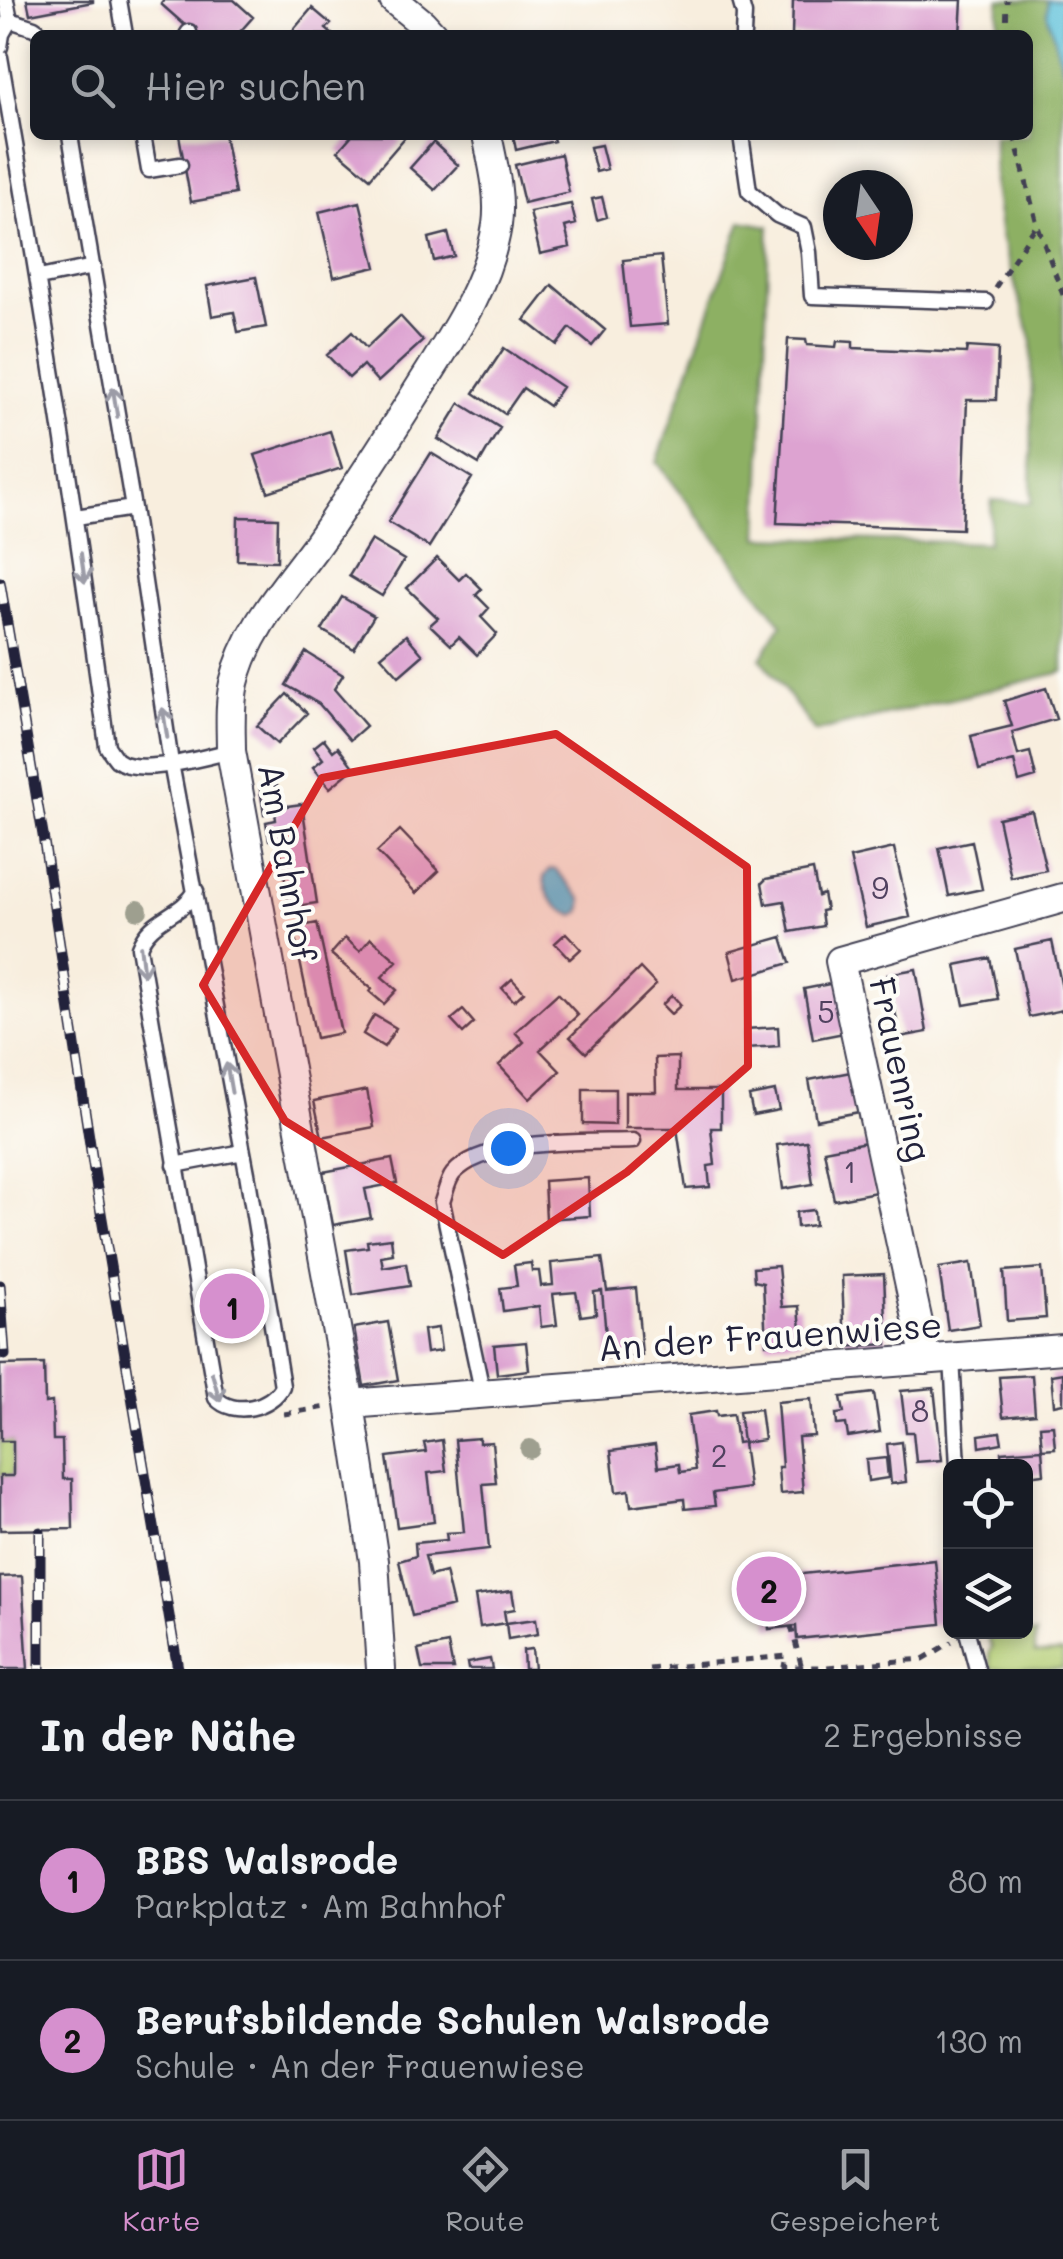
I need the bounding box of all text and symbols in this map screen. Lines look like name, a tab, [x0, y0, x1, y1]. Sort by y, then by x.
search box	[30, 30, 1033, 140]
icon: search	[65, 58, 120, 113]
text: Hier suchen	[145, 60, 366, 110]
north arrow	[823, 170, 913, 260]
one-way arrow	[105, 387, 124, 419]
one-way arrow	[74, 551, 92, 583]
one-way arrow	[156, 708, 174, 740]
street label: Am Bahnhof	[249, 759, 329, 966]
house number: 9	[871, 867, 889, 907]
one-way arrow	[133, 945, 152, 977]
street label: Frauenring	[860, 973, 944, 1165]
house number: 5	[817, 991, 835, 1031]
one-way arrow	[219, 1062, 238, 1094]
your location	[483, 1123, 534, 1174]
house number: 1	[843, 1151, 857, 1191]
pin: 1	[200, 1268, 264, 1344]
street label: An der Frauenwiese	[596, 1300, 944, 1370]
one-way arrow	[207, 1370, 226, 1402]
house number: 8	[911, 1390, 929, 1430]
house number: 2	[711, 1435, 727, 1475]
map controls	[943, 1459, 1033, 1639]
button: locate	[943, 1459, 1033, 1549]
button: layers	[943, 1549, 1033, 1639]
pin: 2	[736, 1552, 802, 1626]
text: In der Nähe	[40, 1707, 296, 1762]
text: 2 Ergebnisse	[823, 1713, 1023, 1755]
text: BBS Walsrode	[135, 1834, 398, 1884]
text: 1	[65, 1859, 80, 1901]
text: 80 m	[948, 1859, 1023, 1901]
text: Parkplatz · Am Bahnhof	[135, 1884, 505, 1926]
text: Berufsbildende Schulen Walsrode	[135, 1994, 770, 2044]
text: 2	[64, 2019, 81, 2061]
text: 130 m	[934, 2019, 1023, 2061]
text: Schule · An der Frauenwiese	[135, 2044, 585, 2086]
tab: Karte	[122, 2142, 201, 2238]
tab: Route	[445, 2142, 525, 2238]
tab: Gespeichert	[770, 2142, 941, 2238]

